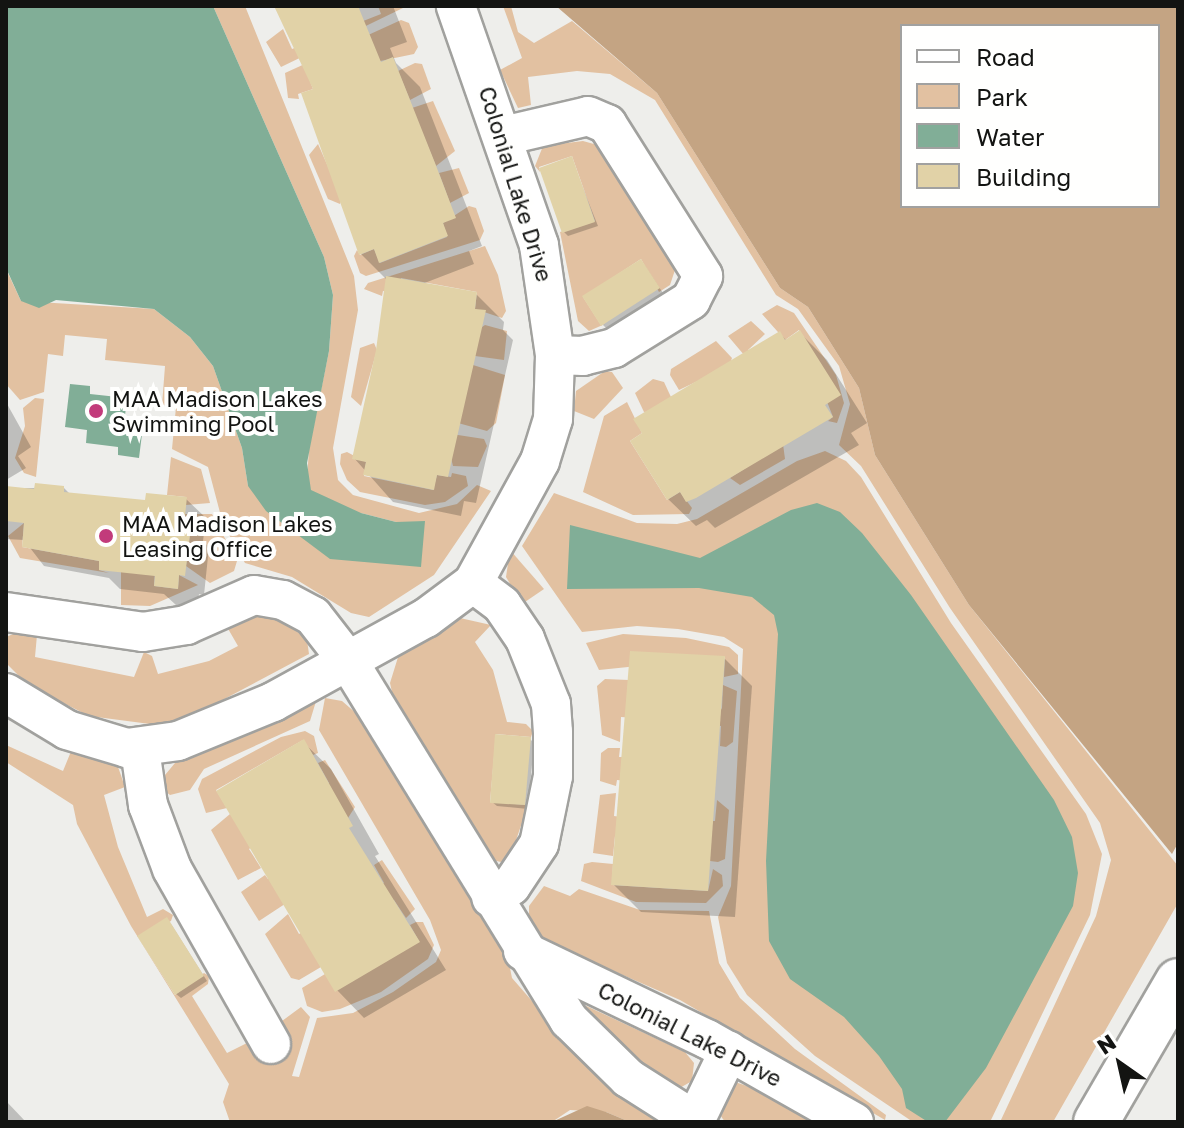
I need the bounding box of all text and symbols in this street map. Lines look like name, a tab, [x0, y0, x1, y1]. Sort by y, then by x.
legend	[900, 24, 1160, 208]
text: Road	[976, 42, 1035, 71]
text: Park	[976, 82, 1028, 111]
street label: Colonial Lake Drive	[474, 83, 558, 285]
text: Water	[976, 122, 1044, 151]
text: Building	[976, 162, 1071, 191]
place label: MAA Madison Lakes Swimming Pool	[112, 385, 323, 436]
marker: MAA Madison Lakes Swimming Pool	[87, 402, 105, 420]
place label: MAA Madison Lakes Leasing Office	[122, 510, 333, 562]
marker: MAA Madison Lakes Leasing Office	[97, 527, 115, 545]
street label: Colonial Lake Drive	[594, 976, 786, 1092]
north arrow	[1080, 1024, 1160, 1104]
text: N	[1092, 1028, 1121, 1060]

